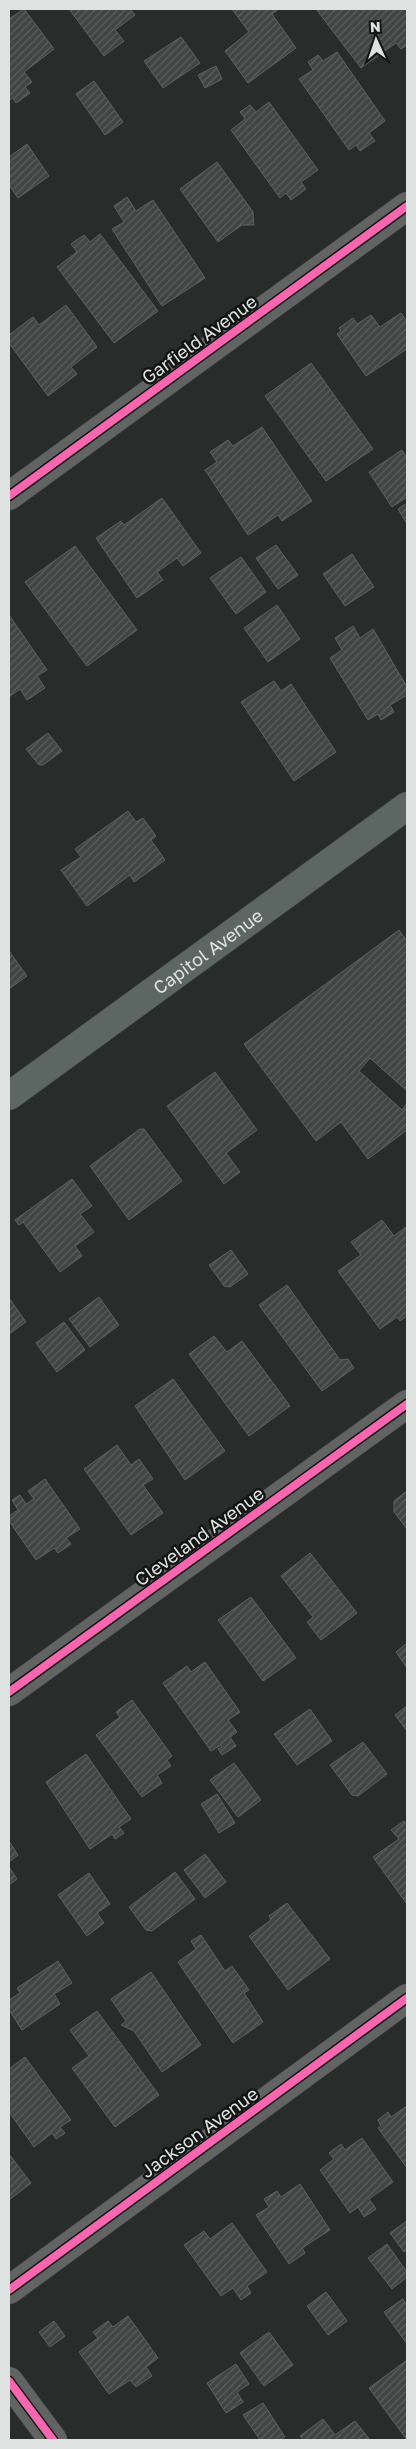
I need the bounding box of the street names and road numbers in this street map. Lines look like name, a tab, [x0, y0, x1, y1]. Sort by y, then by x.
street label: Garfield Avenue	[137, 290, 261, 388]
street label: Capitol Avenue	[149, 904, 267, 998]
street label: Cleveland Avenue	[130, 1482, 268, 1590]
street label: Jackson Avenue	[136, 2082, 262, 2182]

